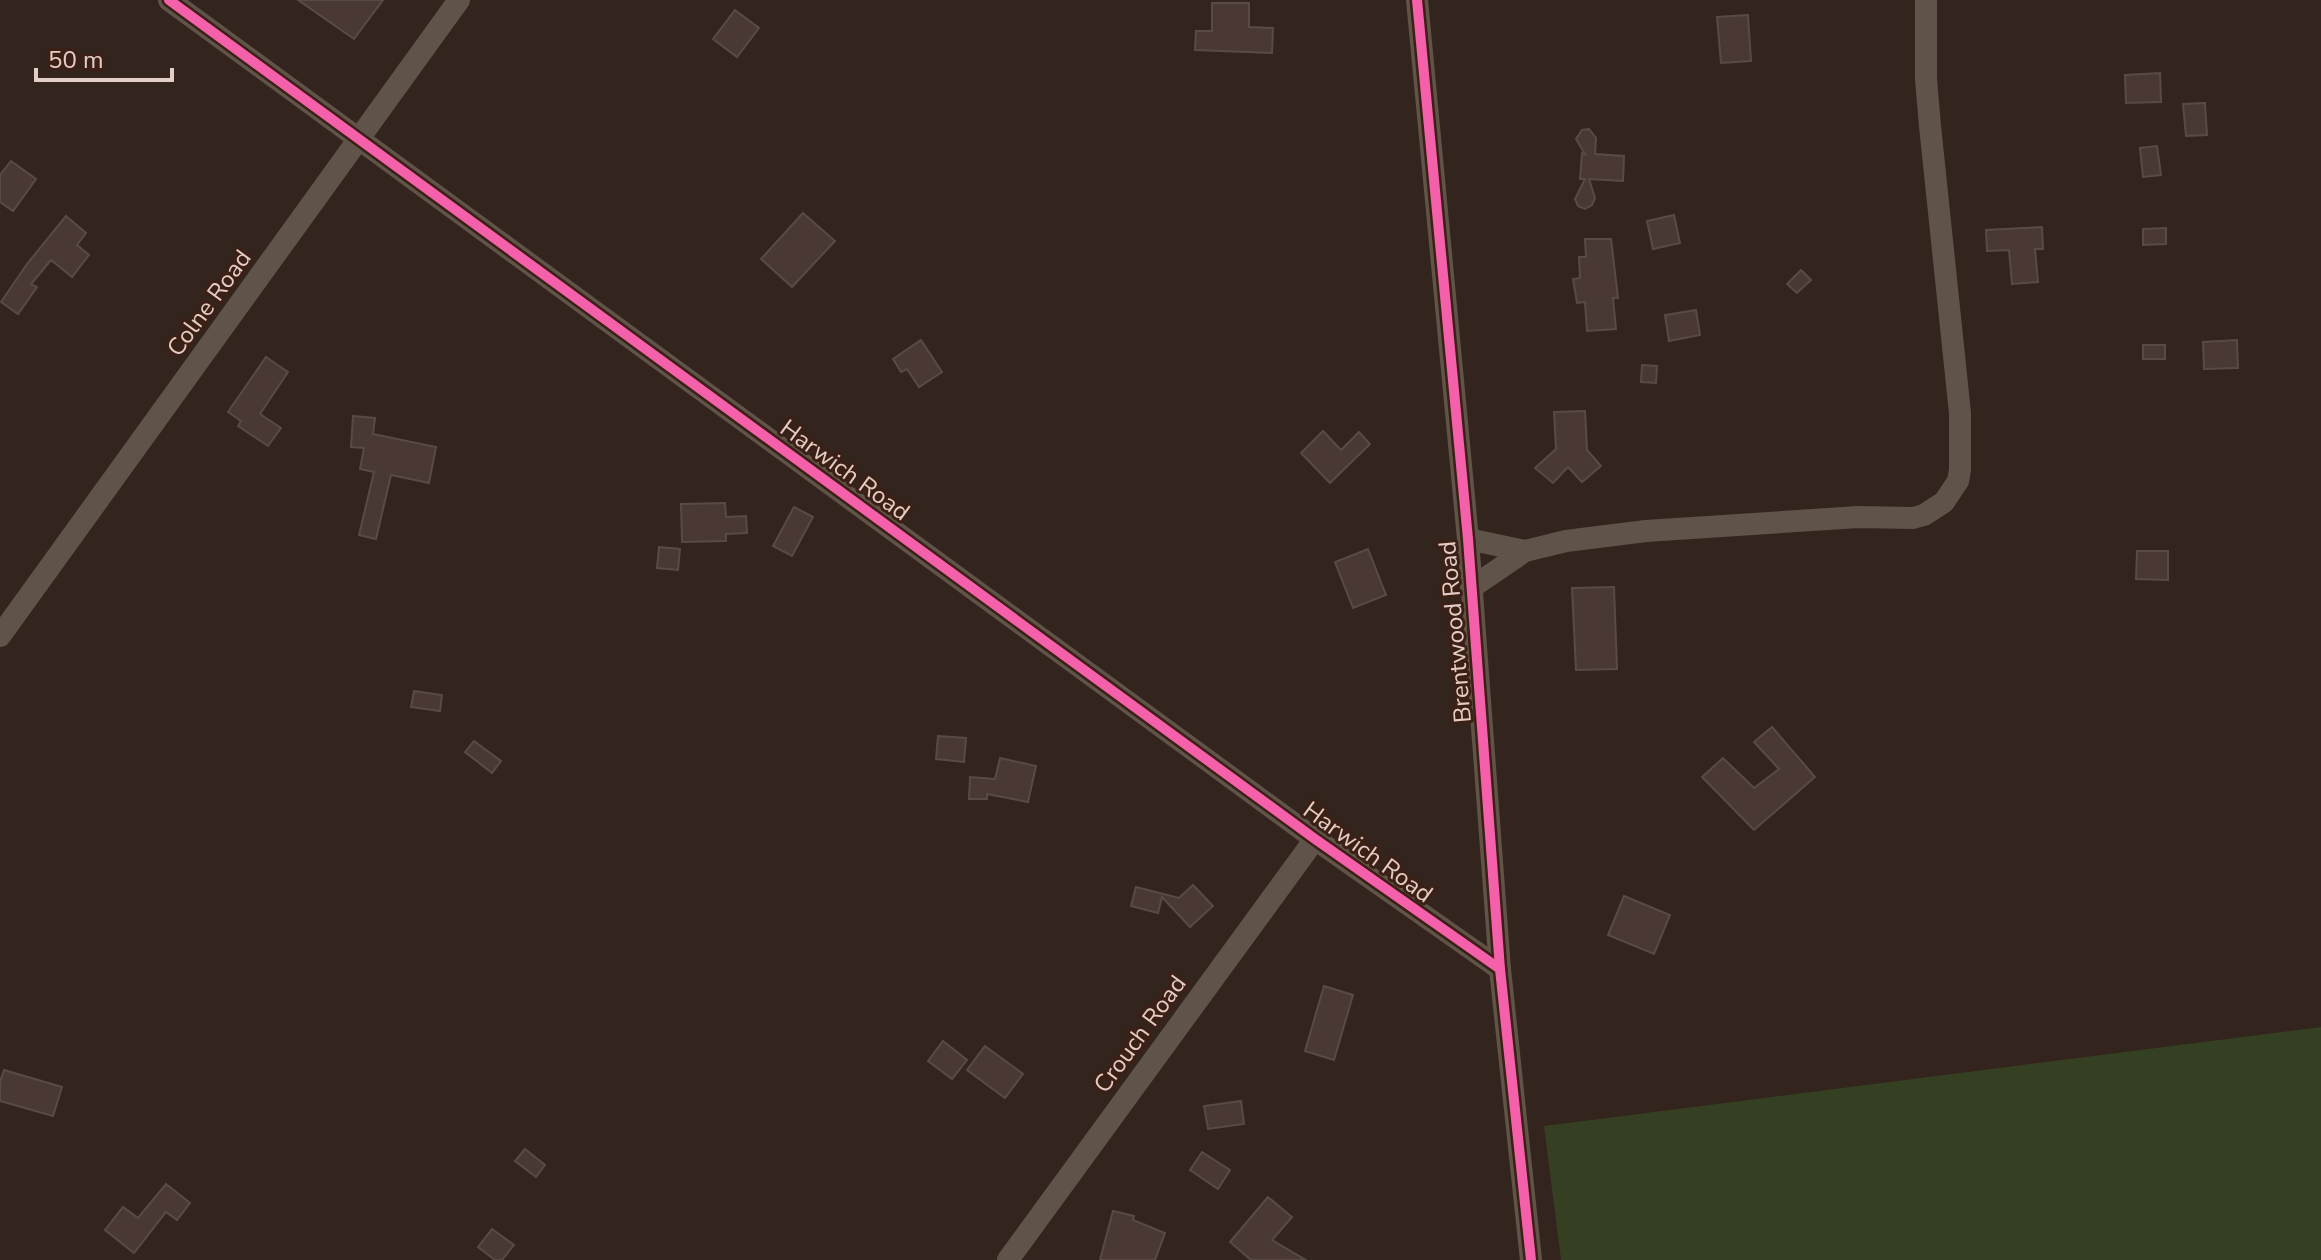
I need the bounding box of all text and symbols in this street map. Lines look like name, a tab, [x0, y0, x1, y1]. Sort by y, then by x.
scale bar	[36, 32, 172, 82]
text: 50 m	[48, 44, 104, 76]
street label: Colne Road	[160, 243, 258, 363]
street label: Harwich Road	[774, 412, 916, 528]
street label: Brentwood Road	[1431, 540, 1479, 724]
street label: Harwich Road	[1297, 794, 1439, 910]
street label: Crouch Road	[1086, 969, 1194, 1099]

